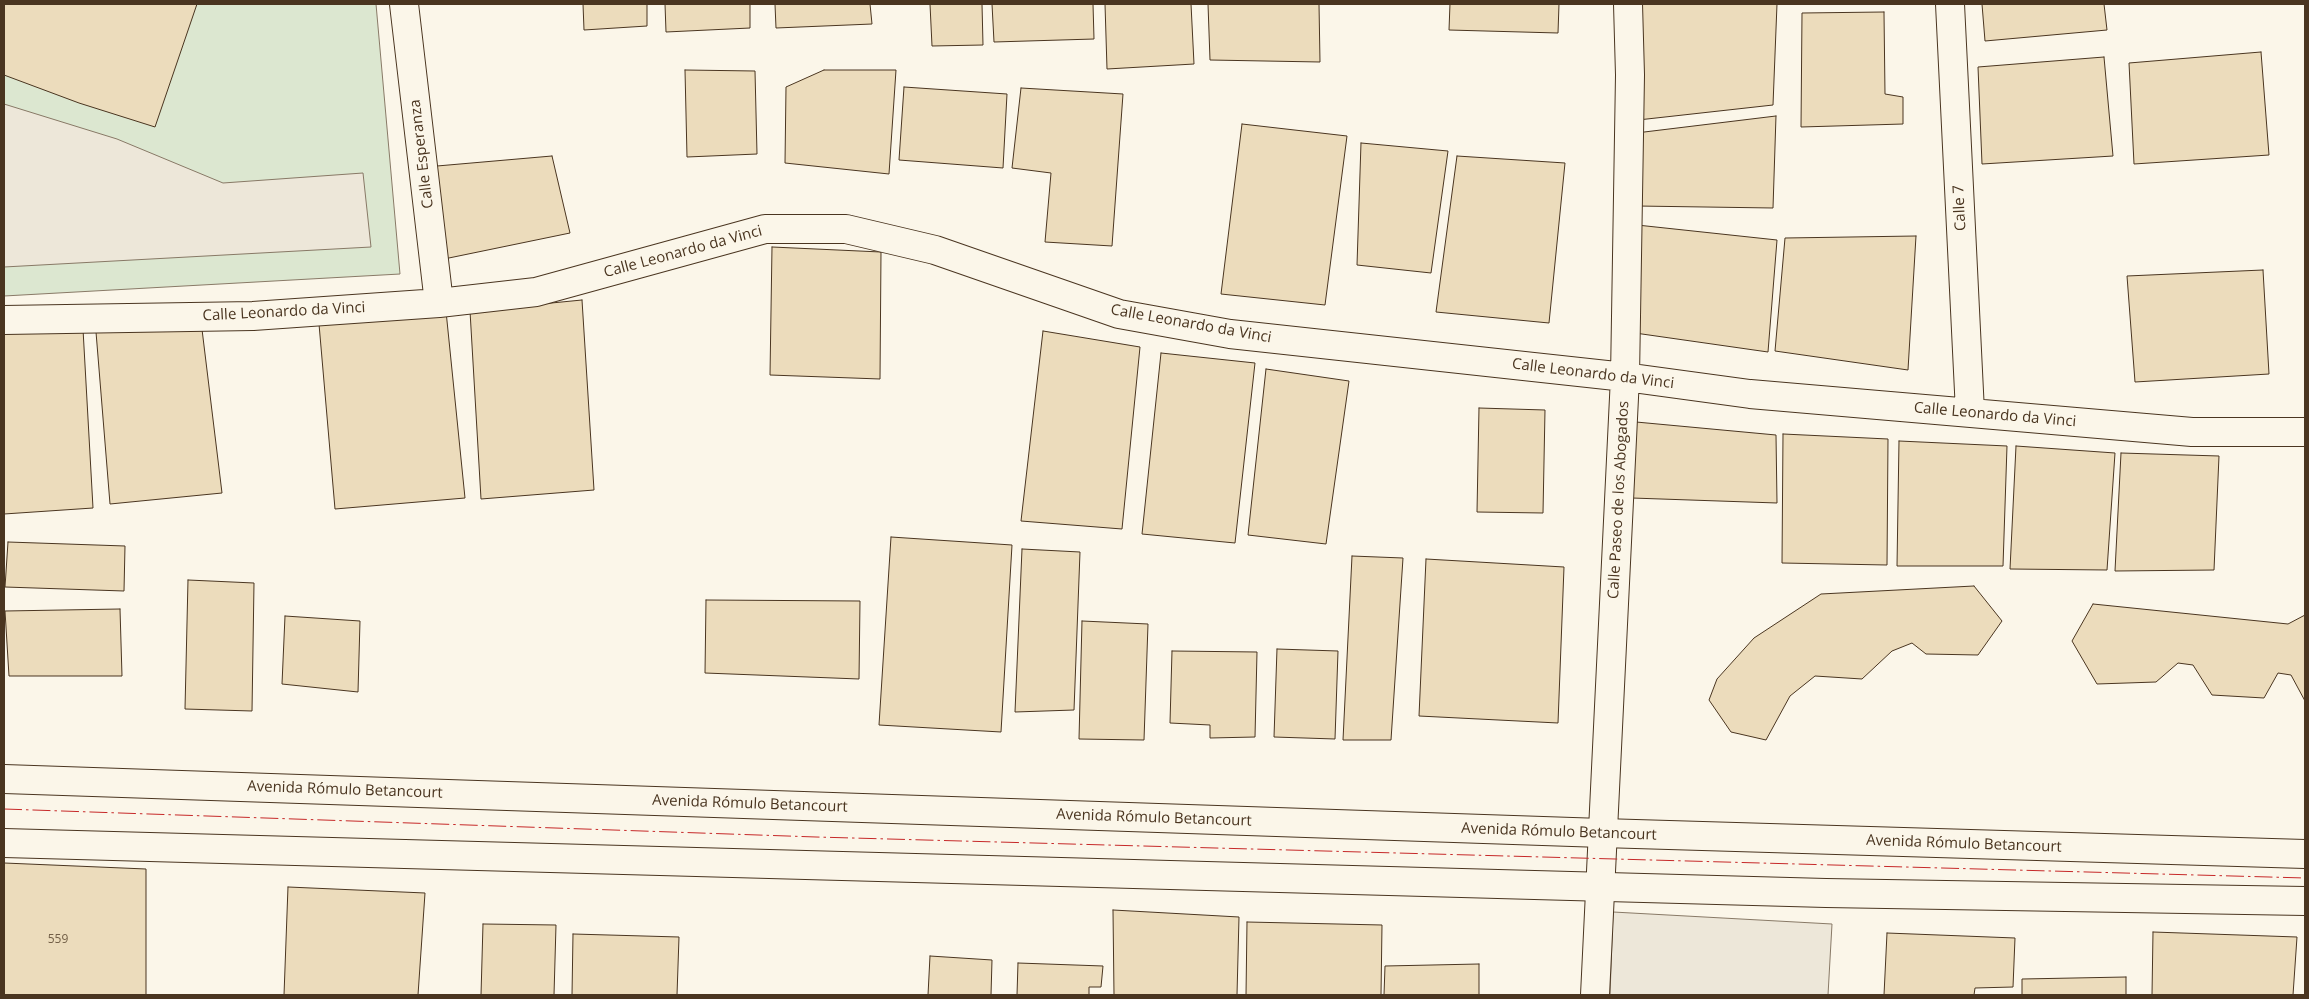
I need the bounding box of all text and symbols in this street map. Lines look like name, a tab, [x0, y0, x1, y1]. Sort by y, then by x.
street label: Calle Esperanza	[406, 98, 438, 210]
street label: Calle 7	[1950, 184, 1970, 232]
street label: Calle Leonardo da Vinci	[602, 222, 764, 282]
street label: Calle Leonardo da Vinci	[202, 299, 366, 325]
street label: Calle Leonardo da Vinci	[1109, 301, 1273, 347]
street label: Calle Leonardo da Vinci	[1511, 355, 1675, 393]
street label: Calle Leonardo da Vinci	[1913, 399, 2077, 431]
street label: Calle Paseo de los Abogados	[1605, 400, 1633, 600]
street label: Avenida Rómulo Betancourt	[247, 778, 443, 802]
street label: Avenida Rómulo Betancourt	[652, 792, 848, 816]
street label: Avenida Rómulo Betancourt	[1056, 806, 1252, 830]
street label: Avenida Rómulo Betancourt	[1461, 820, 1657, 844]
street label: Avenida Rómulo Betancourt	[1866, 832, 2062, 856]
house number: 559	[48, 933, 68, 947]

